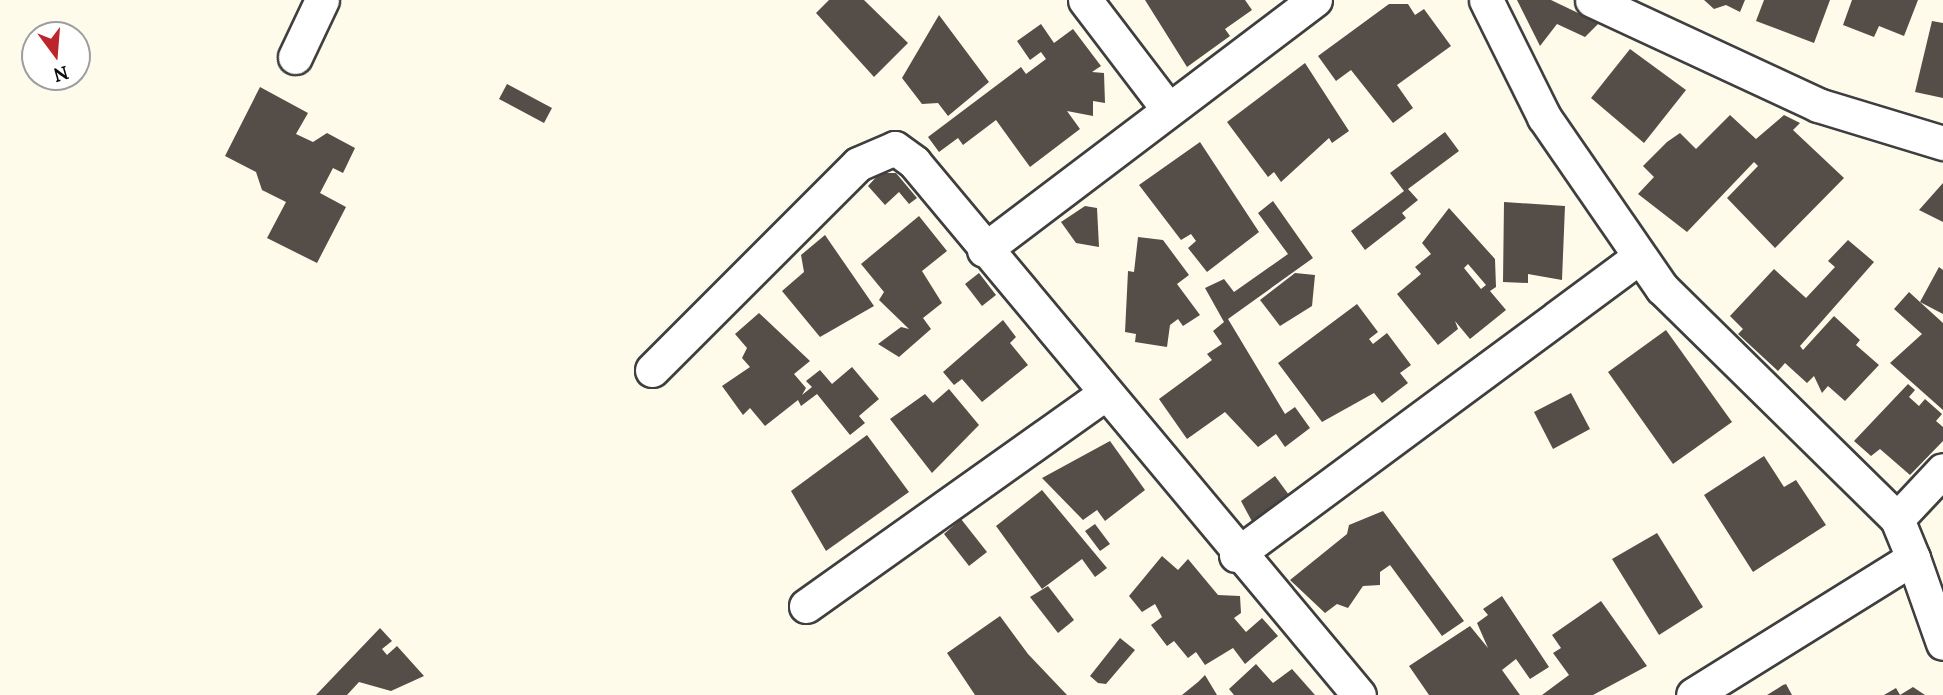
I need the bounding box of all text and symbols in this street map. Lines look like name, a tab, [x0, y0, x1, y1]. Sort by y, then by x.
north arrow	[21, 21, 91, 91]
text: N	[51, 61, 72, 88]

